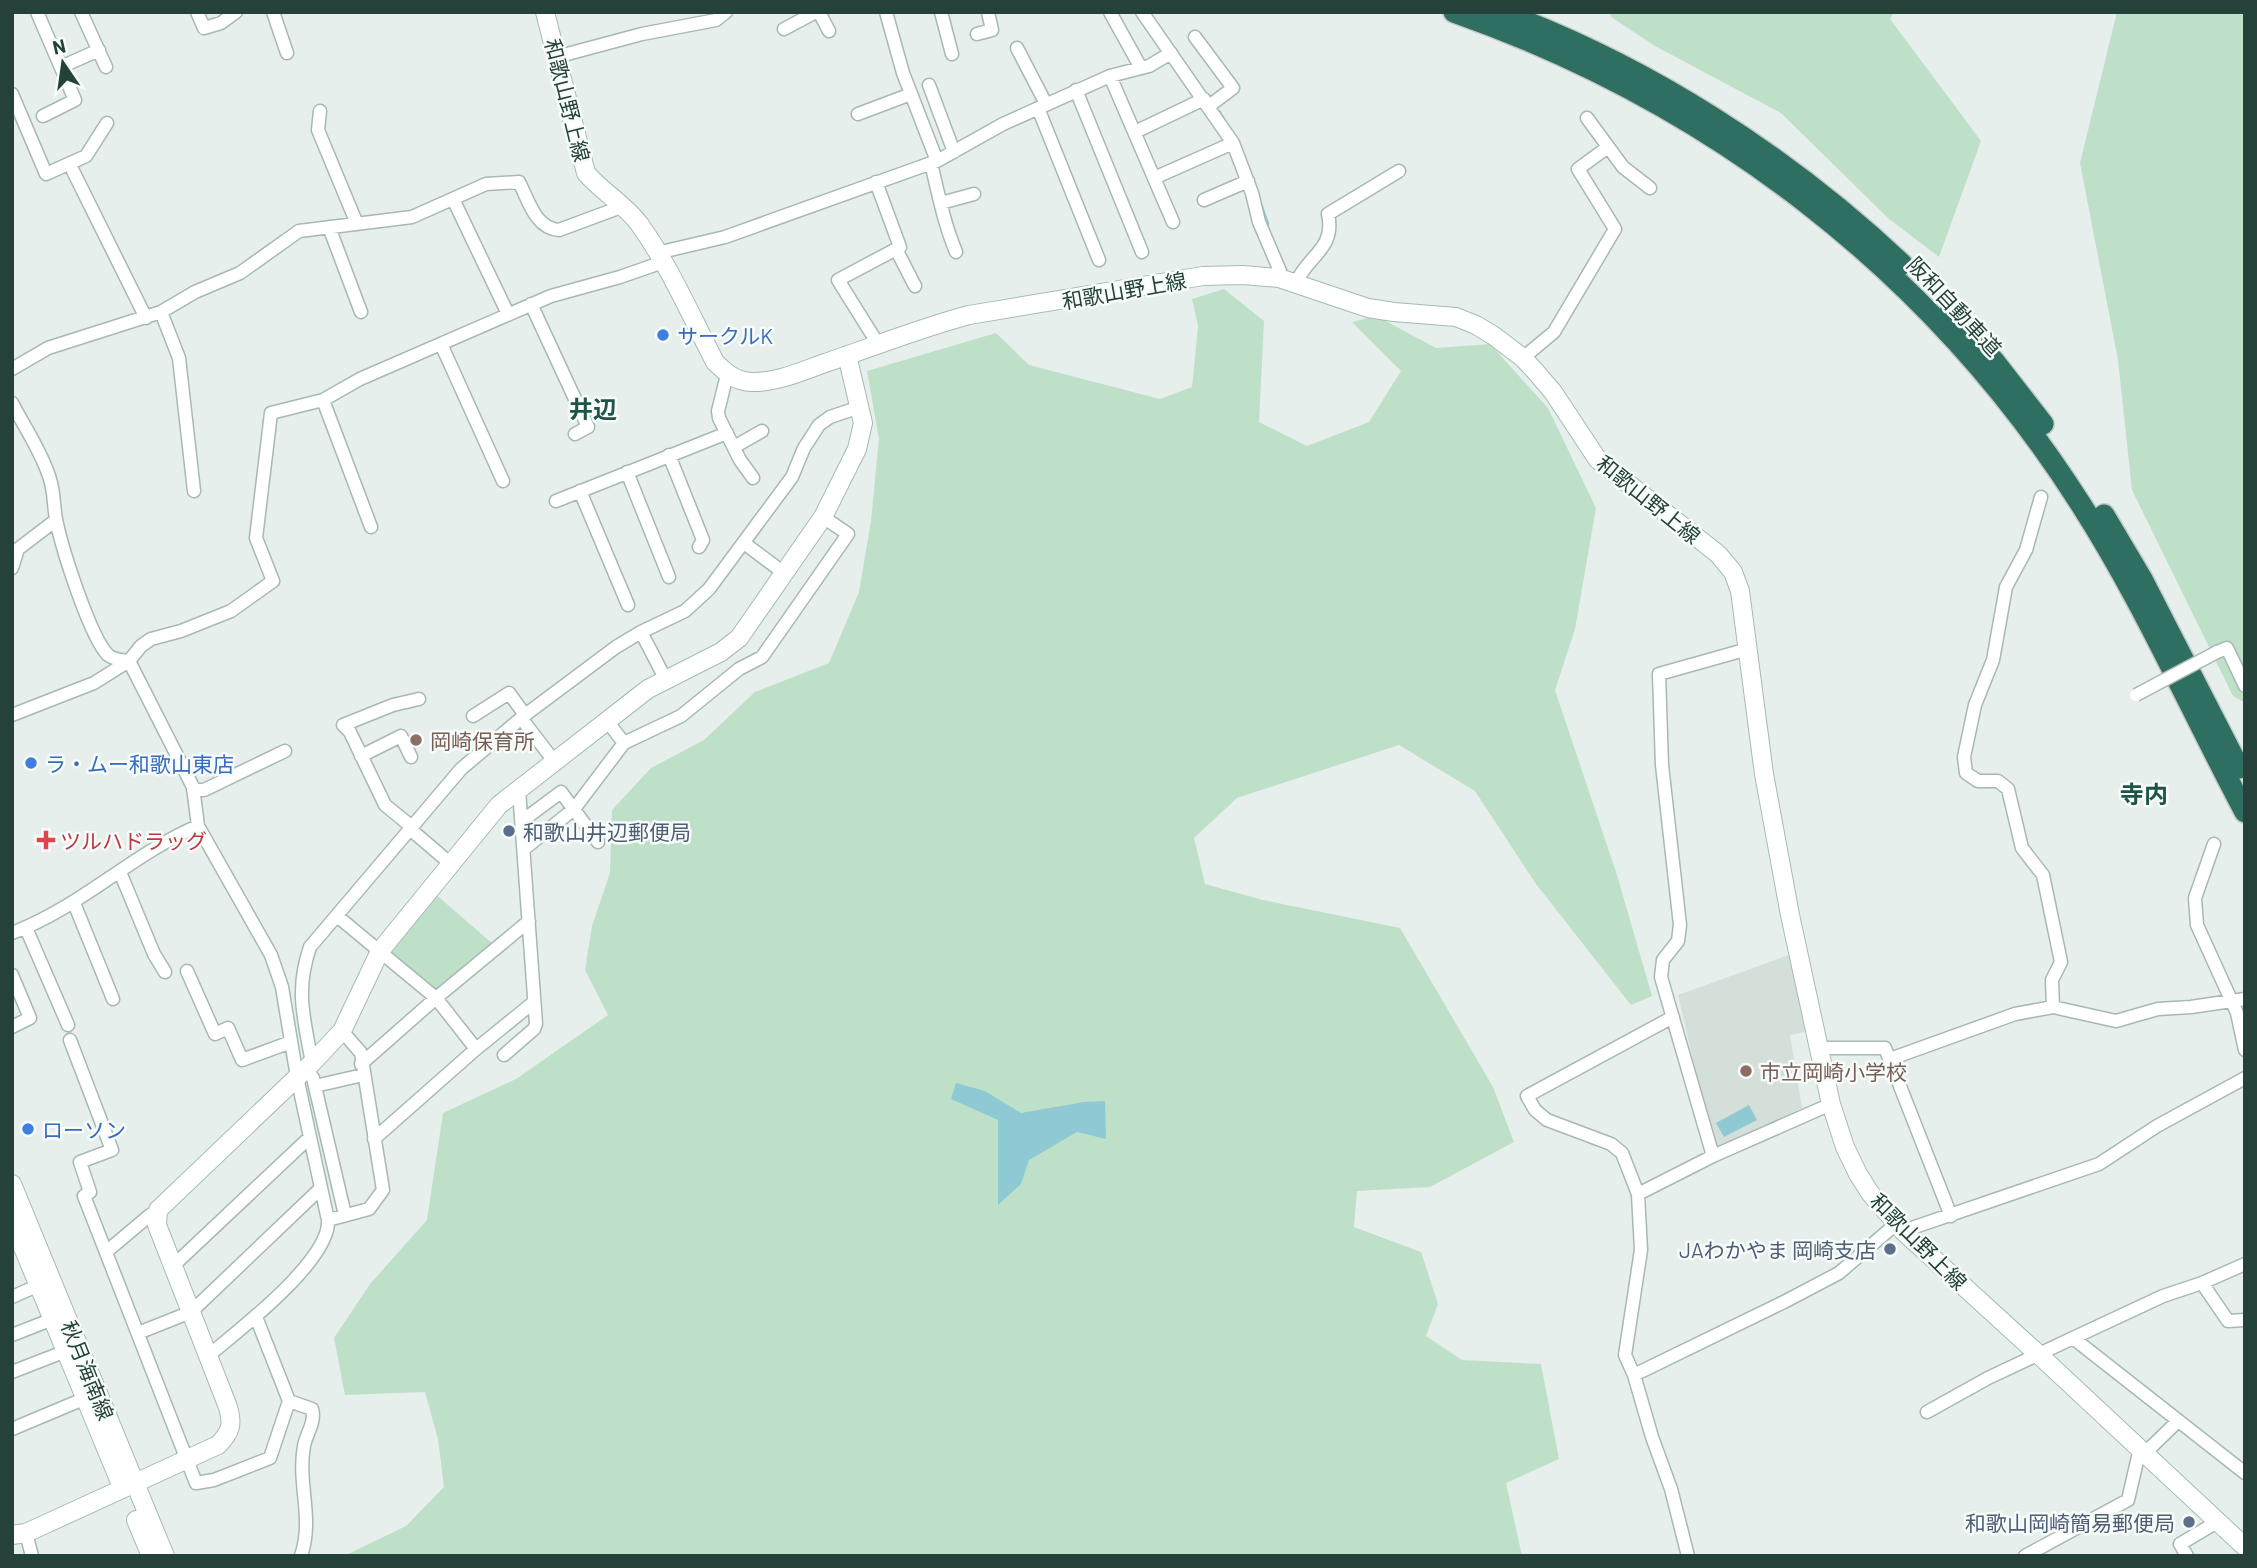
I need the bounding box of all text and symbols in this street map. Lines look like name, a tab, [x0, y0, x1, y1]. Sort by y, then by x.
north arrow	[28, 28, 98, 98]
text: N	[50, 33, 68, 59]
street label: 和歌山野上線	[541, 36, 595, 164]
street label: 阪和自動車道	[1903, 251, 2007, 361]
street label: 和歌山野上線	[1060, 267, 1188, 313]
place label: サークルK	[677, 323, 773, 348]
marker: サークルK	[655, 327, 671, 343]
district label: 井辺	[569, 394, 617, 423]
street label: 和歌山野上線	[1592, 450, 1706, 548]
place label: 岡崎保育所	[430, 728, 535, 753]
marker: 岡崎保育所	[408, 732, 424, 748]
place label: ラ・ムー和歌山東店	[45, 751, 234, 776]
marker: ラ・ムー和歌山東店	[23, 755, 39, 771]
district label: 寺内	[2120, 779, 2168, 808]
place label: 和歌山井辺郵便局	[523, 819, 691, 844]
marker: 和歌山井辺郵便局	[501, 823, 517, 839]
place label: ツルハドラッグ	[60, 828, 207, 853]
marker: ツルハドラッグ	[38, 832, 54, 848]
place label: 市立岡崎小学校	[1760, 1059, 1907, 1084]
marker: 市立岡崎小学校	[1738, 1063, 1754, 1079]
place label: ローソン	[42, 1117, 126, 1142]
marker: ローソン	[20, 1121, 36, 1137]
street label: 和歌山野上線	[1866, 1188, 1972, 1294]
place label: JAわかやま 岡崎支店	[1679, 1237, 1876, 1262]
marker: JAわかやま 岡崎支店	[1882, 1241, 1898, 1257]
street label: 秋月海南線	[57, 1317, 119, 1423]
place label: 和歌山岡崎簡易郵便局	[1965, 1510, 2175, 1535]
marker: 和歌山岡崎簡易郵便局	[2181, 1514, 2197, 1530]

